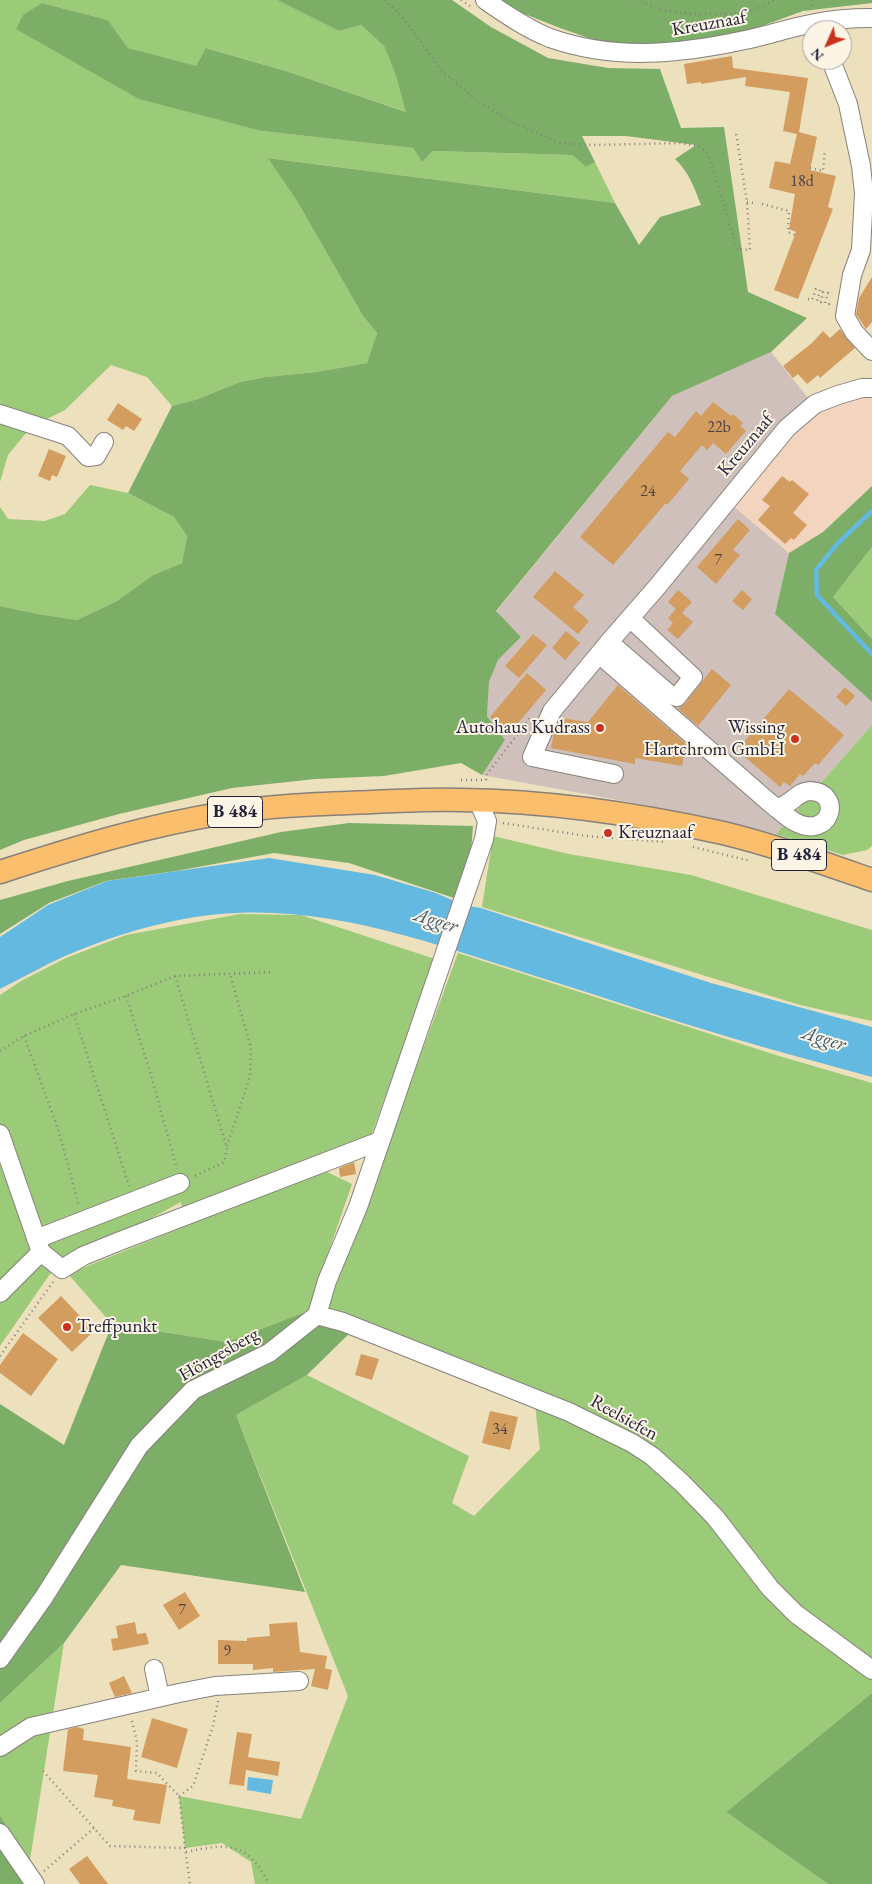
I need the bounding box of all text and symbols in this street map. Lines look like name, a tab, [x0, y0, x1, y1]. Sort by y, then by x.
street label: Kreuznaaf	[670, 6, 748, 42]
north arrow	[802, 20, 852, 70]
text: N	[807, 44, 827, 65]
house number: 18d	[790, 172, 814, 192]
street label: Kreuznaaf	[713, 409, 779, 481]
house number: 22b	[707, 418, 731, 438]
house number: 24	[640, 482, 656, 502]
house number: 7	[714, 551, 722, 571]
place label: Autohaus Kudrass	[456, 717, 590, 739]
place label: Wissing Hartchrom GmbH	[644, 717, 785, 761]
marker: Autohaus Kudrass	[594, 722, 606, 734]
marker: Wissing Hartchrom GmbH	[789, 733, 801, 745]
road number: B 484	[208, 796, 262, 828]
place label: Kreuznaaf	[618, 822, 693, 844]
marker: Kreuznaaf	[602, 827, 614, 839]
road number: B 484	[772, 840, 826, 870]
water label: Agger	[411, 903, 461, 939]
water label: Agger	[799, 1021, 849, 1057]
place label: Treffpunkt	[77, 1316, 157, 1338]
marker: Treffpunkt	[61, 1321, 73, 1333]
street label: Höngesberg	[175, 1323, 263, 1387]
street label: Reelsiefen	[586, 1390, 662, 1446]
house number: 34	[492, 1420, 508, 1440]
house number: 7	[178, 1601, 186, 1621]
house number: 9	[223, 1642, 231, 1662]

